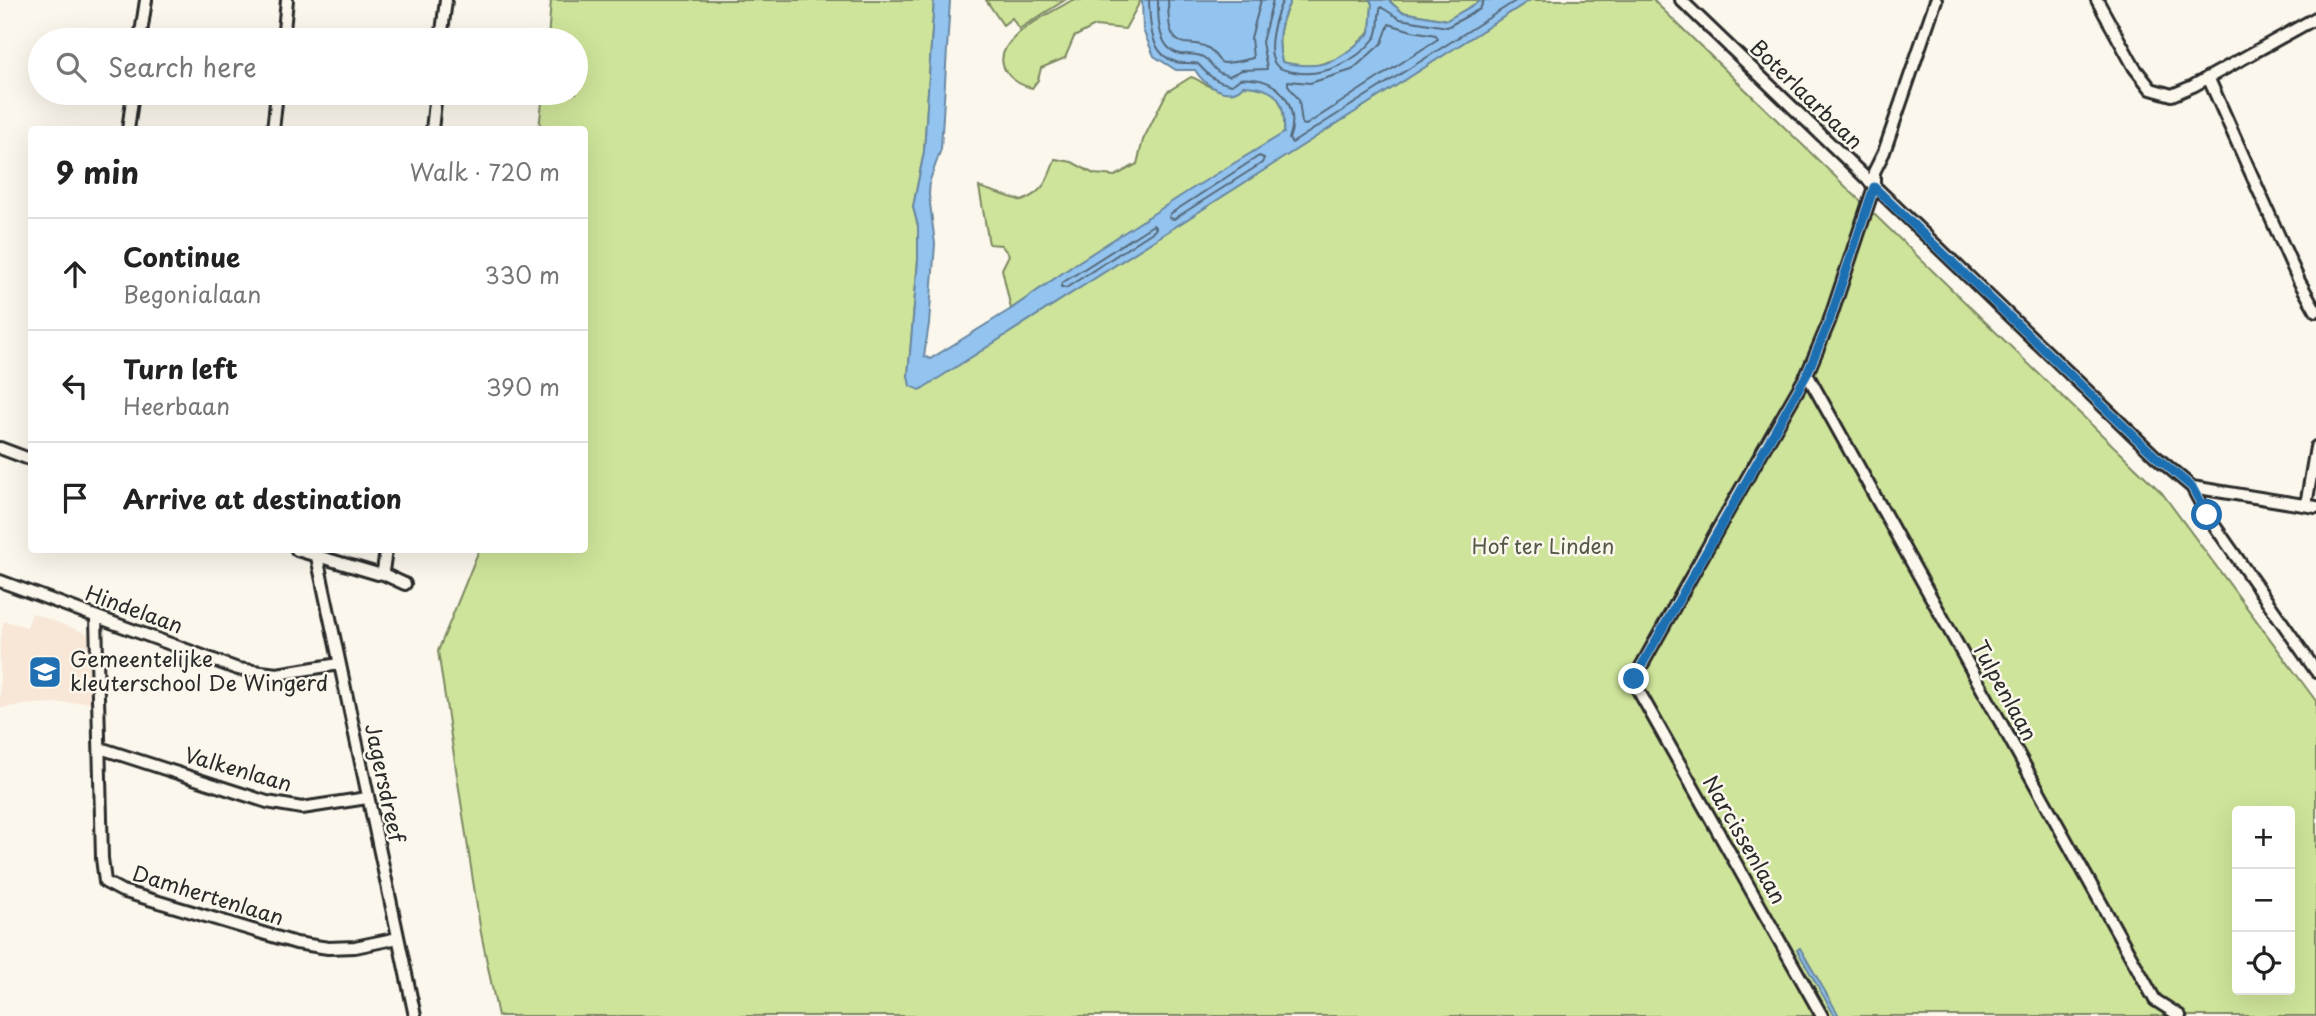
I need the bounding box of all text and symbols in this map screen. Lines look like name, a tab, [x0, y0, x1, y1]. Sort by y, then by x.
search box	[28, 28, 588, 105]
street label: Boterlaarbaan	[1744, 31, 1871, 156]
text: Search here	[108, 47, 257, 86]
icon: search	[52, 48, 90, 86]
text: 9 min	[56, 149, 139, 194]
text: Walk · 720 m	[410, 154, 560, 189]
text: Continue	[123, 237, 240, 276]
icon: ahead	[56, 255, 94, 293]
text: 330 m	[484, 257, 560, 292]
text: Begonialaan	[123, 276, 261, 311]
text: Turn left	[123, 349, 238, 388]
icon: left	[56, 367, 94, 405]
text: 390 m	[486, 369, 560, 404]
text: Heerbaan	[123, 388, 230, 423]
icon: arrive	[56, 479, 94, 517]
text: Arrive at destination	[123, 479, 402, 518]
route start	[2191, 499, 2222, 530]
park label: Hof ter Linden	[1472, 529, 1614, 561]
street label: Hindelaan	[81, 576, 188, 641]
street label: Tulpenlaan	[1965, 634, 2047, 746]
place label: Gemeentelijke kleuterschool De Wingerd	[70, 642, 328, 698]
school or university icon: Gemeentelijke kleuterschool De Wingerd	[26, 653, 64, 691]
route end	[1618, 663, 1649, 694]
street label: Jagersdreef	[358, 720, 414, 846]
street label: Valkenlaan	[181, 737, 296, 799]
street label: Narcissenlaan	[1696, 769, 1796, 909]
map controls	[2232, 806, 2295, 995]
button: +	[2232, 806, 2295, 869]
street label: Damhertenlaan	[129, 856, 288, 932]
button: −	[2232, 869, 2295, 932]
button: locate	[2232, 932, 2295, 995]

